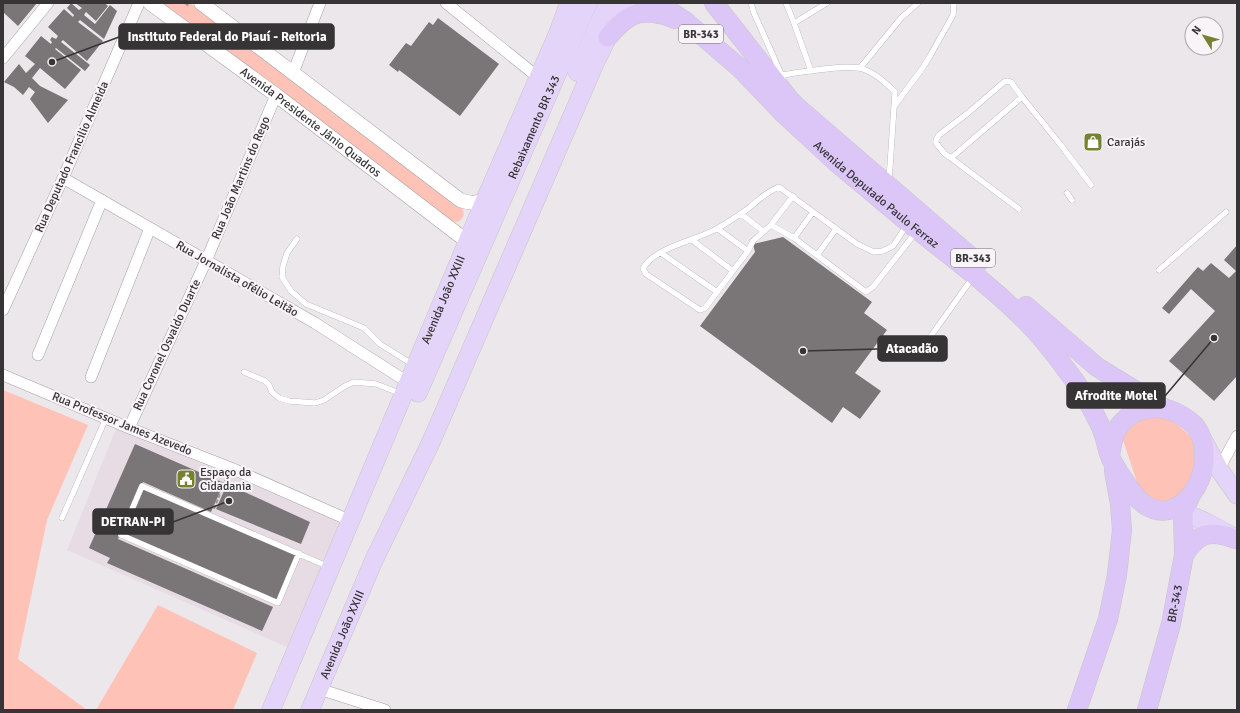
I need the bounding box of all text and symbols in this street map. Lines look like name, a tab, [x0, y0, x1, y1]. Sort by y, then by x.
north arrow	[1184, 16, 1224, 56]
text: N	[1189, 23, 1204, 37]
callout: Instituto Federal do Piauí - Reitoria	[119, 24, 334, 49]
road number: BR-343	[679, 25, 723, 43]
text: Instituto Federal do Piauí - Reitoria	[127, 29, 327, 45]
street label: Avenida Presidente Jânio Quadros	[237, 64, 384, 180]
street label: Rebaixamento BR 343	[505, 73, 563, 181]
street label: Rua Deputado Francilio Almeida	[32, 79, 112, 235]
street label: Rua João Martins do Rego	[208, 114, 274, 242]
shop icon: Carajás	[1082, 131, 1104, 153]
place label: Carajás	[1107, 135, 1145, 150]
street label: Avenida Deputado Paulo Ferraz	[810, 138, 942, 251]
street label: Rua Jornalista ofélio Leitão	[173, 238, 301, 320]
road number: BR-343	[951, 249, 995, 267]
street label: Avenida João XXIII	[418, 253, 468, 346]
street label: Rua Coronel Osvaldo Duarte	[130, 277, 204, 413]
callout: Atacadão	[878, 336, 947, 361]
text: Atacadão	[886, 341, 939, 357]
callout: Afrodite Motel	[1067, 383, 1165, 408]
text: Afrodite Motel	[1075, 388, 1157, 404]
street label: Rua Professor James Azevedo	[50, 389, 194, 459]
place label: Espaço da Cidadania	[200, 465, 251, 494]
public building icon: Espaço da Cidadania	[175, 468, 197, 490]
callout: DETRAN-PI	[93, 509, 173, 534]
text: DETRAN-PI	[101, 514, 165, 530]
street label: BR-343	[1164, 584, 1186, 624]
street label: Avenida João XXIII	[317, 588, 368, 681]

